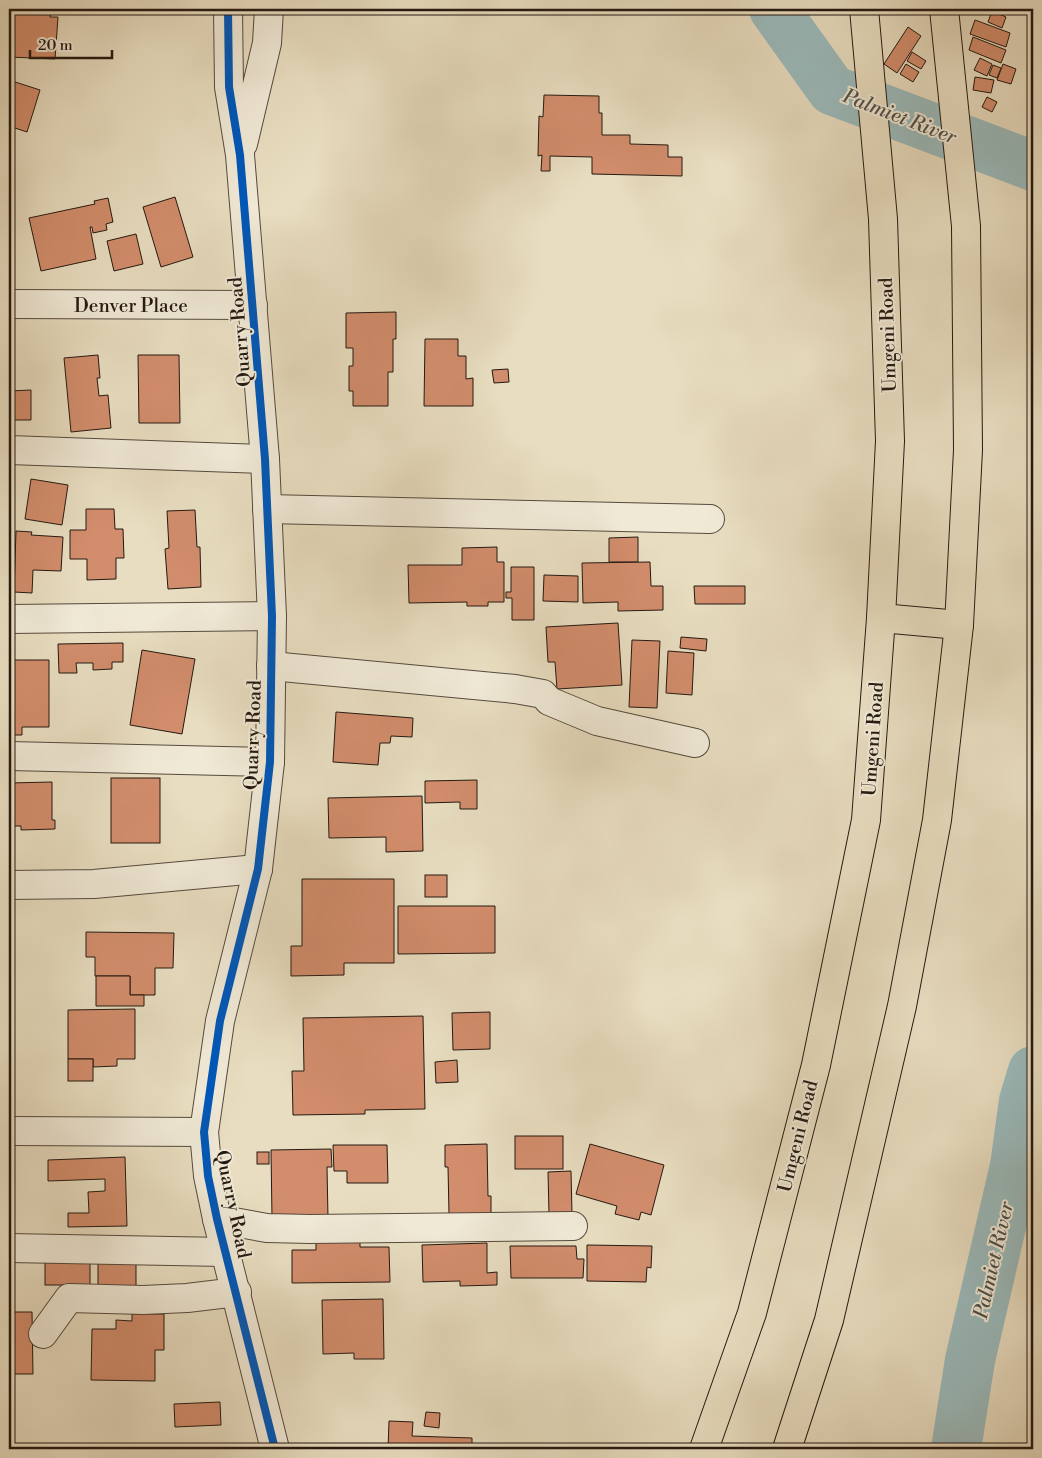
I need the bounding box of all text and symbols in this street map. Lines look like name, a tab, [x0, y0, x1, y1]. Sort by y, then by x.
scale bar	[30, 28, 112, 60]
text: 20 m	[38, 36, 73, 55]
water label: Palmiet River	[838, 84, 960, 151]
street label: Quarry Road	[223, 276, 257, 388]
street label: Umgeni Road	[874, 277, 902, 393]
street label: Denver Place	[74, 294, 188, 318]
street label: Quarry Road	[239, 679, 267, 790]
street label: Umgeni Road	[857, 681, 889, 797]
street label: Umgeni Road	[772, 1077, 824, 1195]
street label: Quarry Road	[210, 1148, 256, 1261]
water label: Palmiet River	[969, 1199, 1020, 1322]

